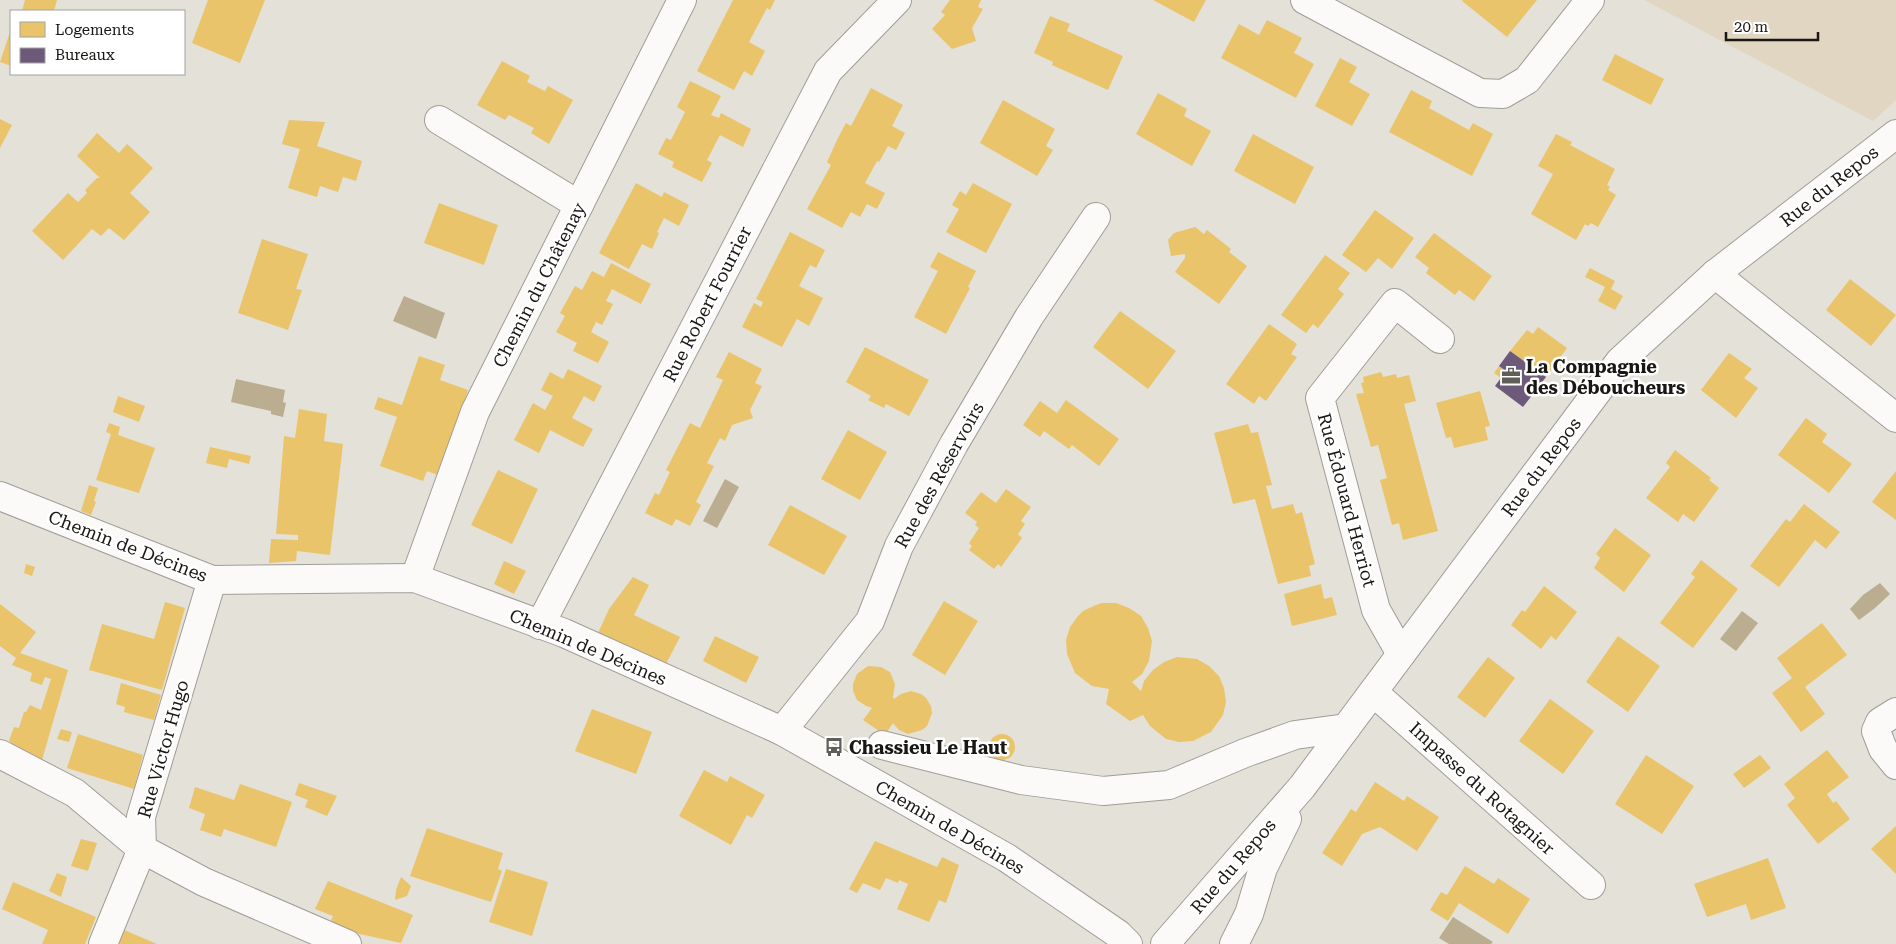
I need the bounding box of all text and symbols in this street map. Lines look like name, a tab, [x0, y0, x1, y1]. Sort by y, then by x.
legend	[10, 10, 185, 75]
scale bar	[1726, 10, 1818, 42]
text: 20 m	[1734, 18, 1769, 36]
text: Logements	[55, 21, 134, 39]
text: Bureaux	[55, 46, 115, 64]
street label: Rue du Repos	[1776, 141, 1882, 231]
street label: Chemin du Châtenay	[488, 199, 590, 371]
street label: Rue Robert Fourrier	[659, 223, 755, 385]
place label: La Compagnie des Déboucheurs	[1526, 356, 1685, 398]
office icon: La Compagnie des Déboucheurs	[1500, 365, 1522, 387]
street label: Rue des Réservoirs	[890, 398, 988, 552]
street label: Rue Édouard Herriot	[1314, 411, 1380, 590]
street label: Rue du Repos	[1497, 413, 1585, 521]
street label: Chemin de Décines	[46, 506, 210, 586]
street label: Chemin de Décines	[506, 604, 670, 690]
street label: Rue Victor Hugo	[133, 678, 193, 820]
street label: Impasse du Rotagnier	[1405, 717, 1559, 859]
bus stop icon: Chassieu Le Haut	[823, 736, 845, 758]
place label: Chassieu Le Haut	[849, 737, 1007, 758]
street label: Chemin de Décines	[872, 776, 1028, 878]
street label: Rue du Repos	[1186, 814, 1280, 918]

